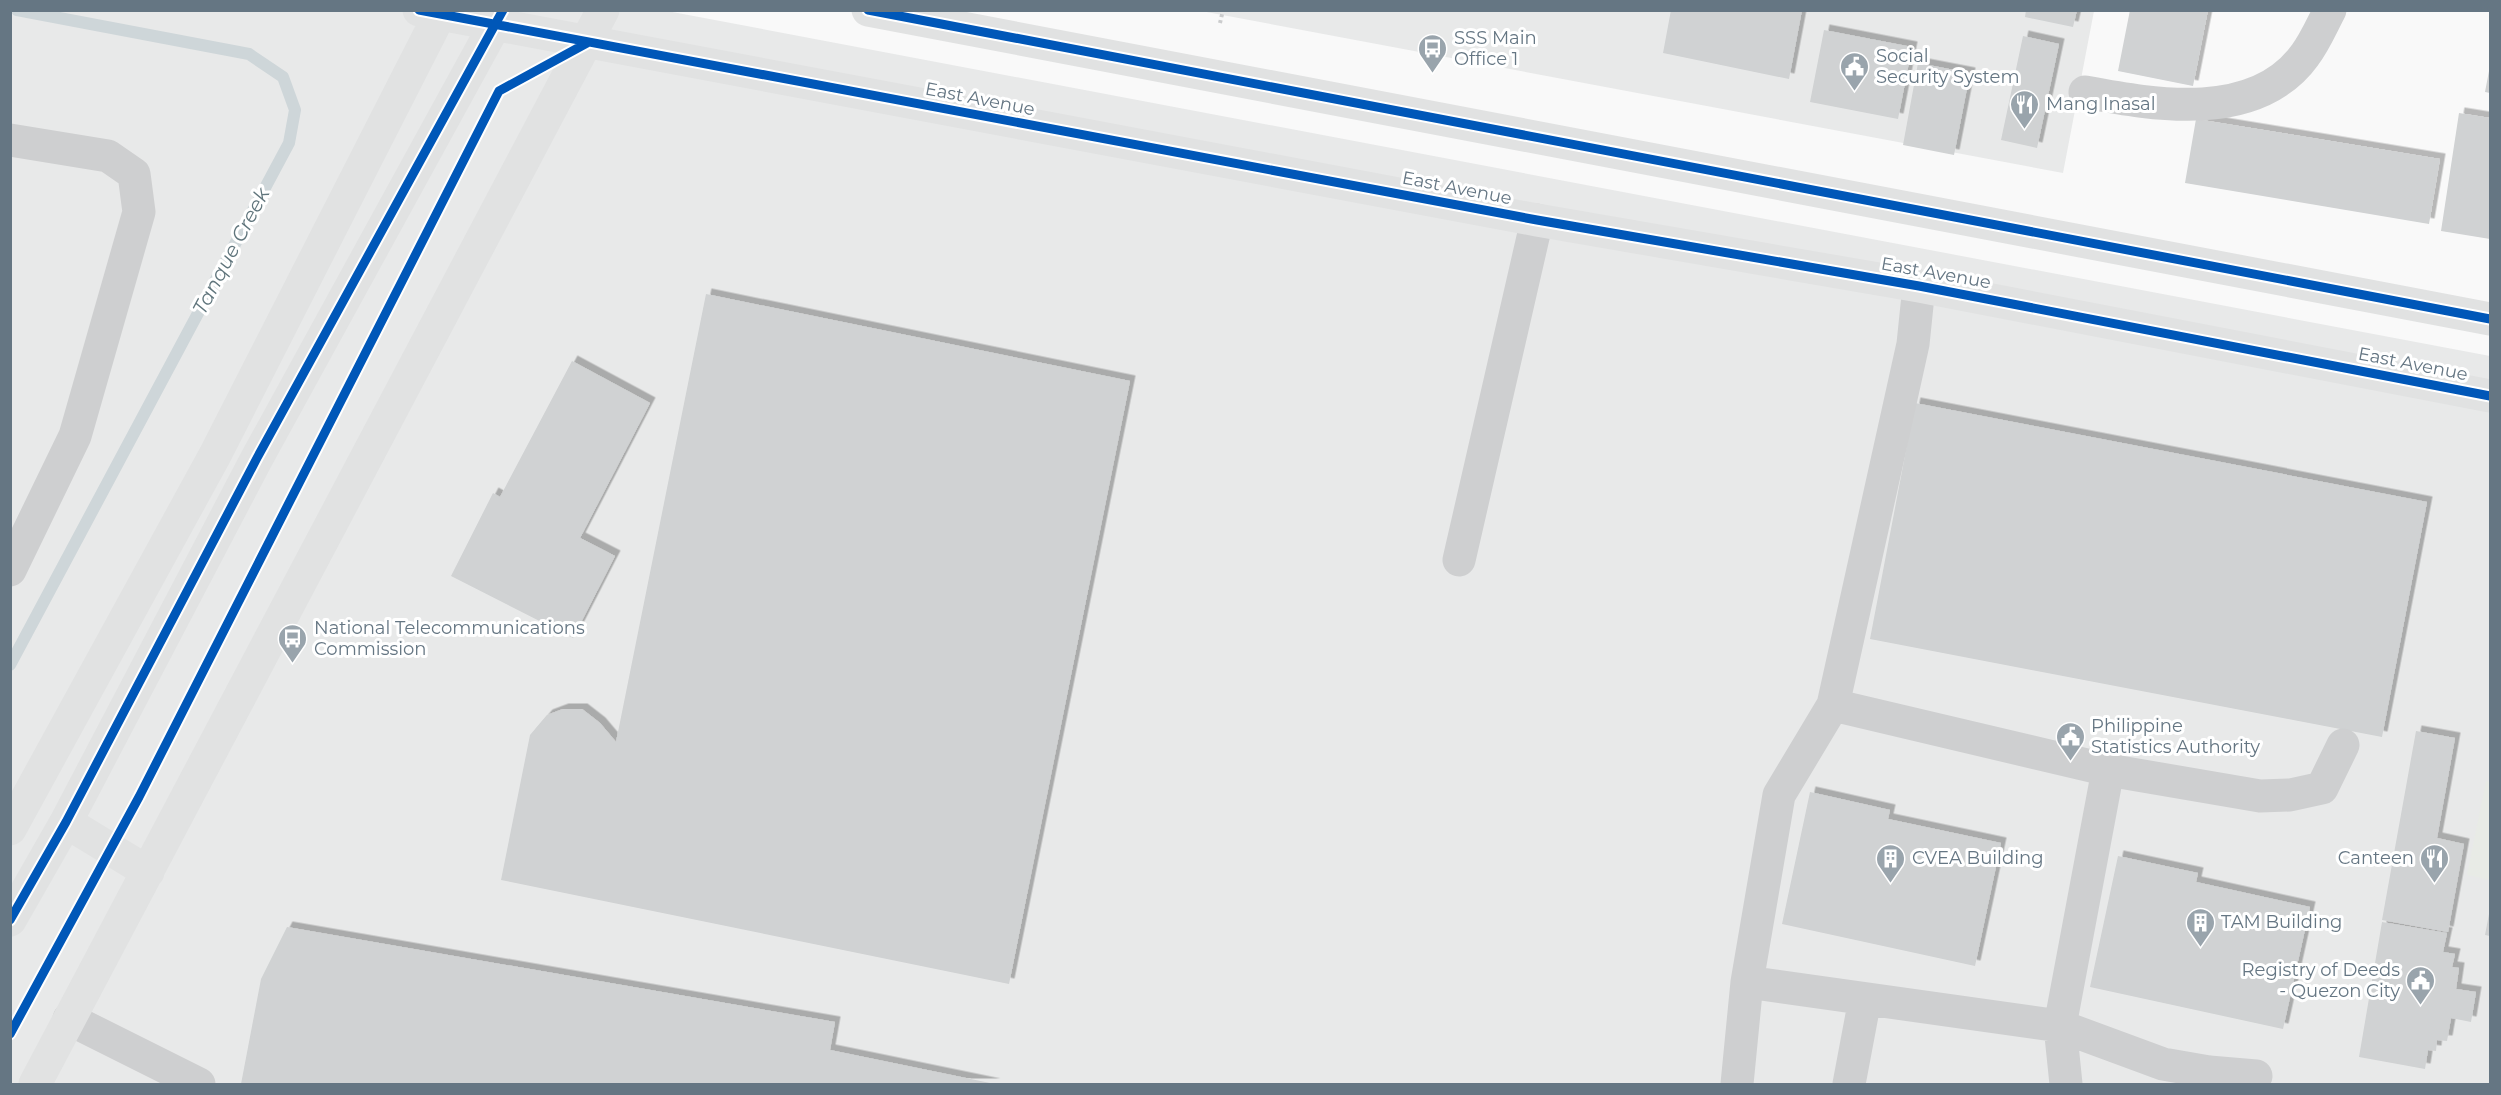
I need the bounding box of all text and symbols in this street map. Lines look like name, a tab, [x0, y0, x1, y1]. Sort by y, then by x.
place label: SSS Main Office 1	[1454, 27, 1537, 70]
bus stop icon: SSS Main Office 1	[1417, 32, 1449, 74]
place label: Social Security System	[1876, 45, 2020, 88]
public building icon: Social Security System	[1839, 50, 1871, 92]
street label: East Avenue	[923, 78, 1037, 120]
restaurant icon: Mang Inasal	[2009, 88, 2041, 130]
place label: Mang Inasal	[2046, 93, 2156, 115]
street label: East Avenue	[1400, 167, 1514, 209]
water label: Tanque Creek	[188, 183, 275, 318]
street label: East Avenue	[1879, 253, 1993, 294]
street label: East Avenue	[2356, 343, 2470, 385]
place label: National Telecommunications Commission	[314, 617, 585, 660]
bus stop icon: National Telecommunications Commission	[277, 622, 309, 664]
place label: Philippine Statistics Authority	[2091, 715, 2260, 758]
public building icon: Philippine Statistics Authority	[2054, 720, 2086, 762]
building icon: CVEA Building	[1875, 842, 1907, 884]
restaurant icon: Canteen	[2419, 842, 2451, 884]
place label: CVEA Building	[1912, 847, 2043, 869]
place label: Canteen	[2338, 847, 2414, 869]
building icon: TAM Building	[2184, 906, 2216, 948]
place label: TAM Building	[2221, 911, 2342, 933]
place label: Registry of Deeds - Quezon City	[2242, 959, 2400, 1002]
public building icon: Registry of Deeds - Quezon City	[2405, 964, 2437, 1006]

